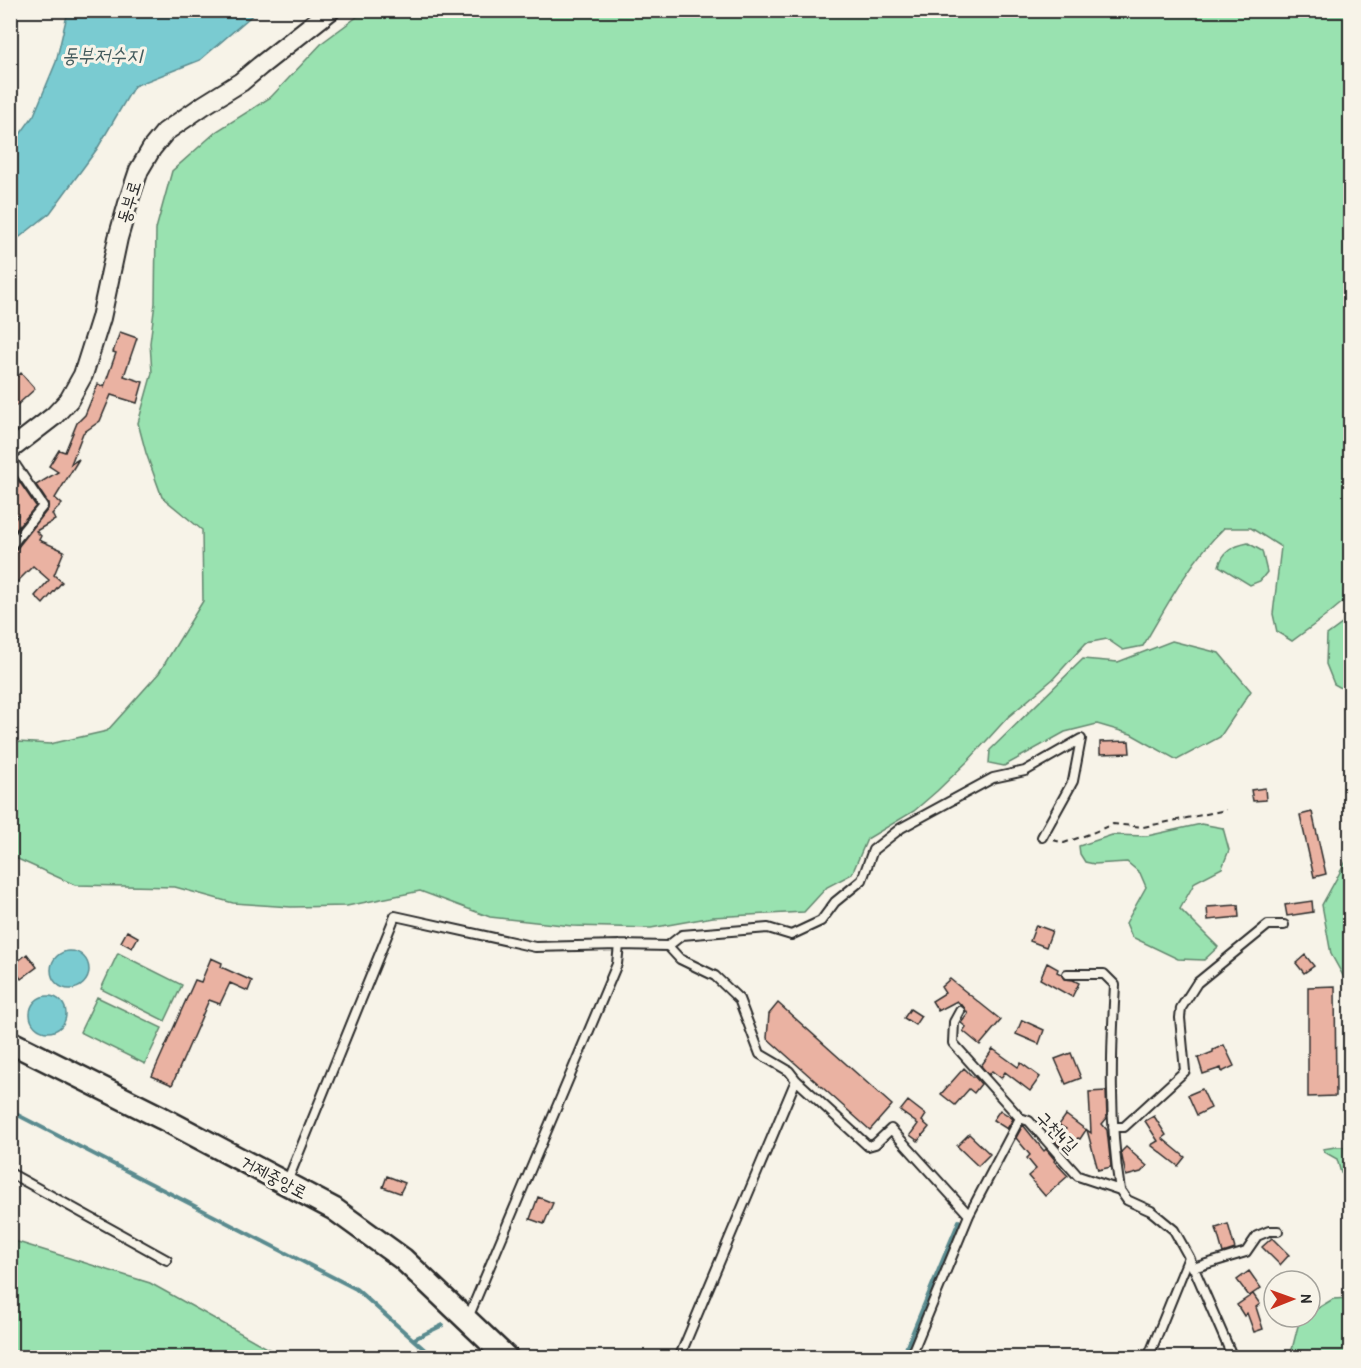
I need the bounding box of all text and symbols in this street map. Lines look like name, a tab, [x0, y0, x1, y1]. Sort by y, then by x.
water label: 동부저수지	[62, 41, 144, 68]
street label: 동부로	[110, 177, 147, 226]
street label: 구천4길	[1031, 1105, 1084, 1159]
street label: 거제중앙로	[236, 1149, 312, 1205]
north arrow	[1262, 1269, 1322, 1329]
text: N	[1296, 1294, 1318, 1304]

